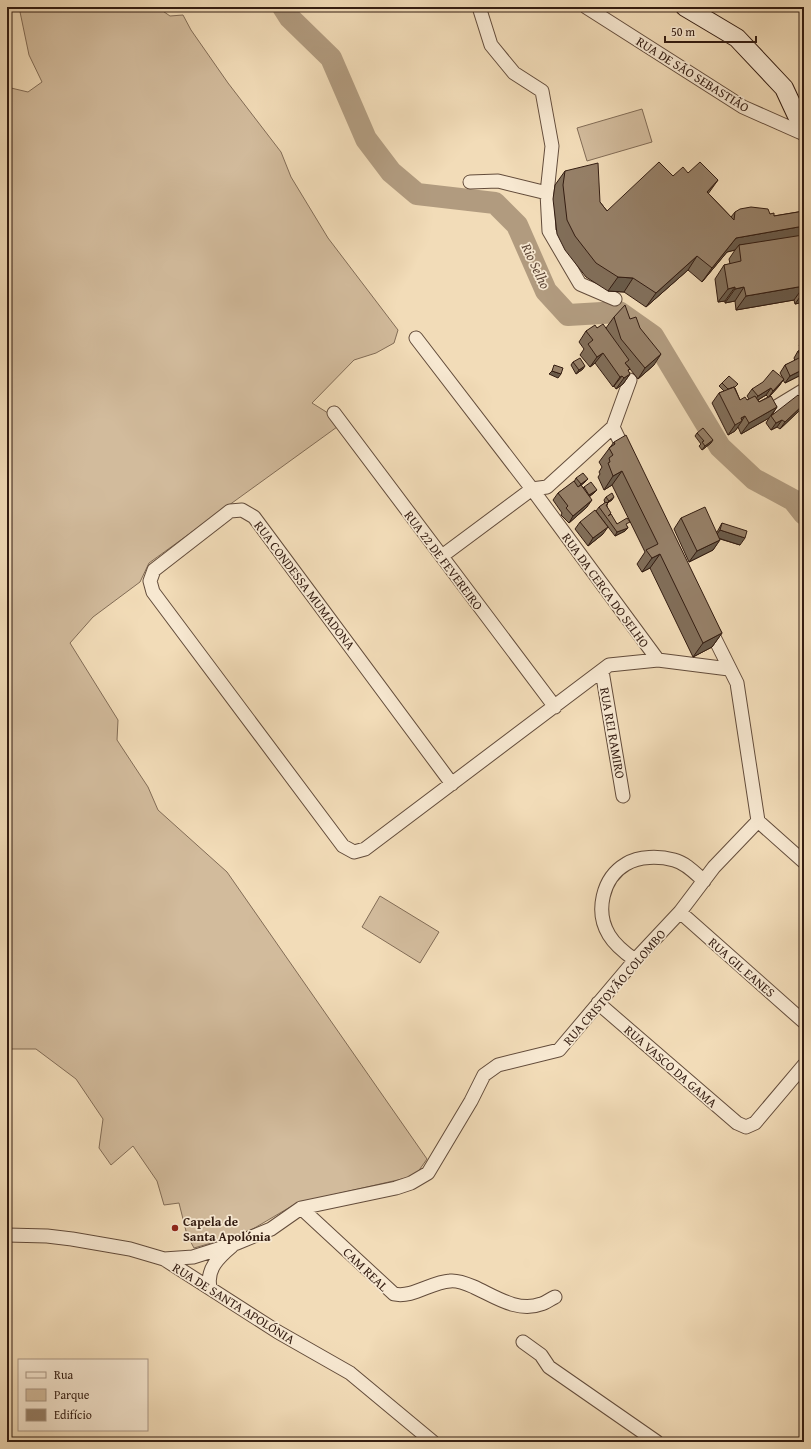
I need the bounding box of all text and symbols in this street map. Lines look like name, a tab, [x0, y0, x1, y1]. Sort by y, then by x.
scale bar	[665, 18, 756, 44]
text: 50 m	[671, 23, 695, 40]
street label: RUA DE SÃO SEBASTIÃO	[633, 32, 753, 117]
water label: Rio Selho	[516, 239, 555, 292]
street label: RUA 22 DE FEVEREIRO	[400, 507, 487, 614]
street label: RUA CONDESSA MUMADONA	[250, 517, 360, 654]
street label: RUA DA CERCA DO SELHO	[558, 529, 654, 652]
street label: RUA REI RAMIRO	[595, 686, 630, 780]
street label: RUA CRISTOVÃO COLOMBO	[559, 925, 670, 1049]
street label: RUA GIL EANES	[704, 933, 779, 1002]
street label: RUA VASCO DA GAMA	[620, 1021, 721, 1112]
place label: Capela de Santa Apolónia	[183, 1212, 271, 1246]
marker: Capela de Santa Apolónia	[170, 1223, 180, 1233]
street label: CAM REAL	[339, 1243, 393, 1296]
street label: RUA DE SANTA APOLÓNIA	[169, 1258, 299, 1349]
legend	[18, 1359, 148, 1431]
text: Rua	[54, 1366, 73, 1383]
text: Parque	[54, 1386, 90, 1403]
text: Edifício	[54, 1406, 92, 1423]

